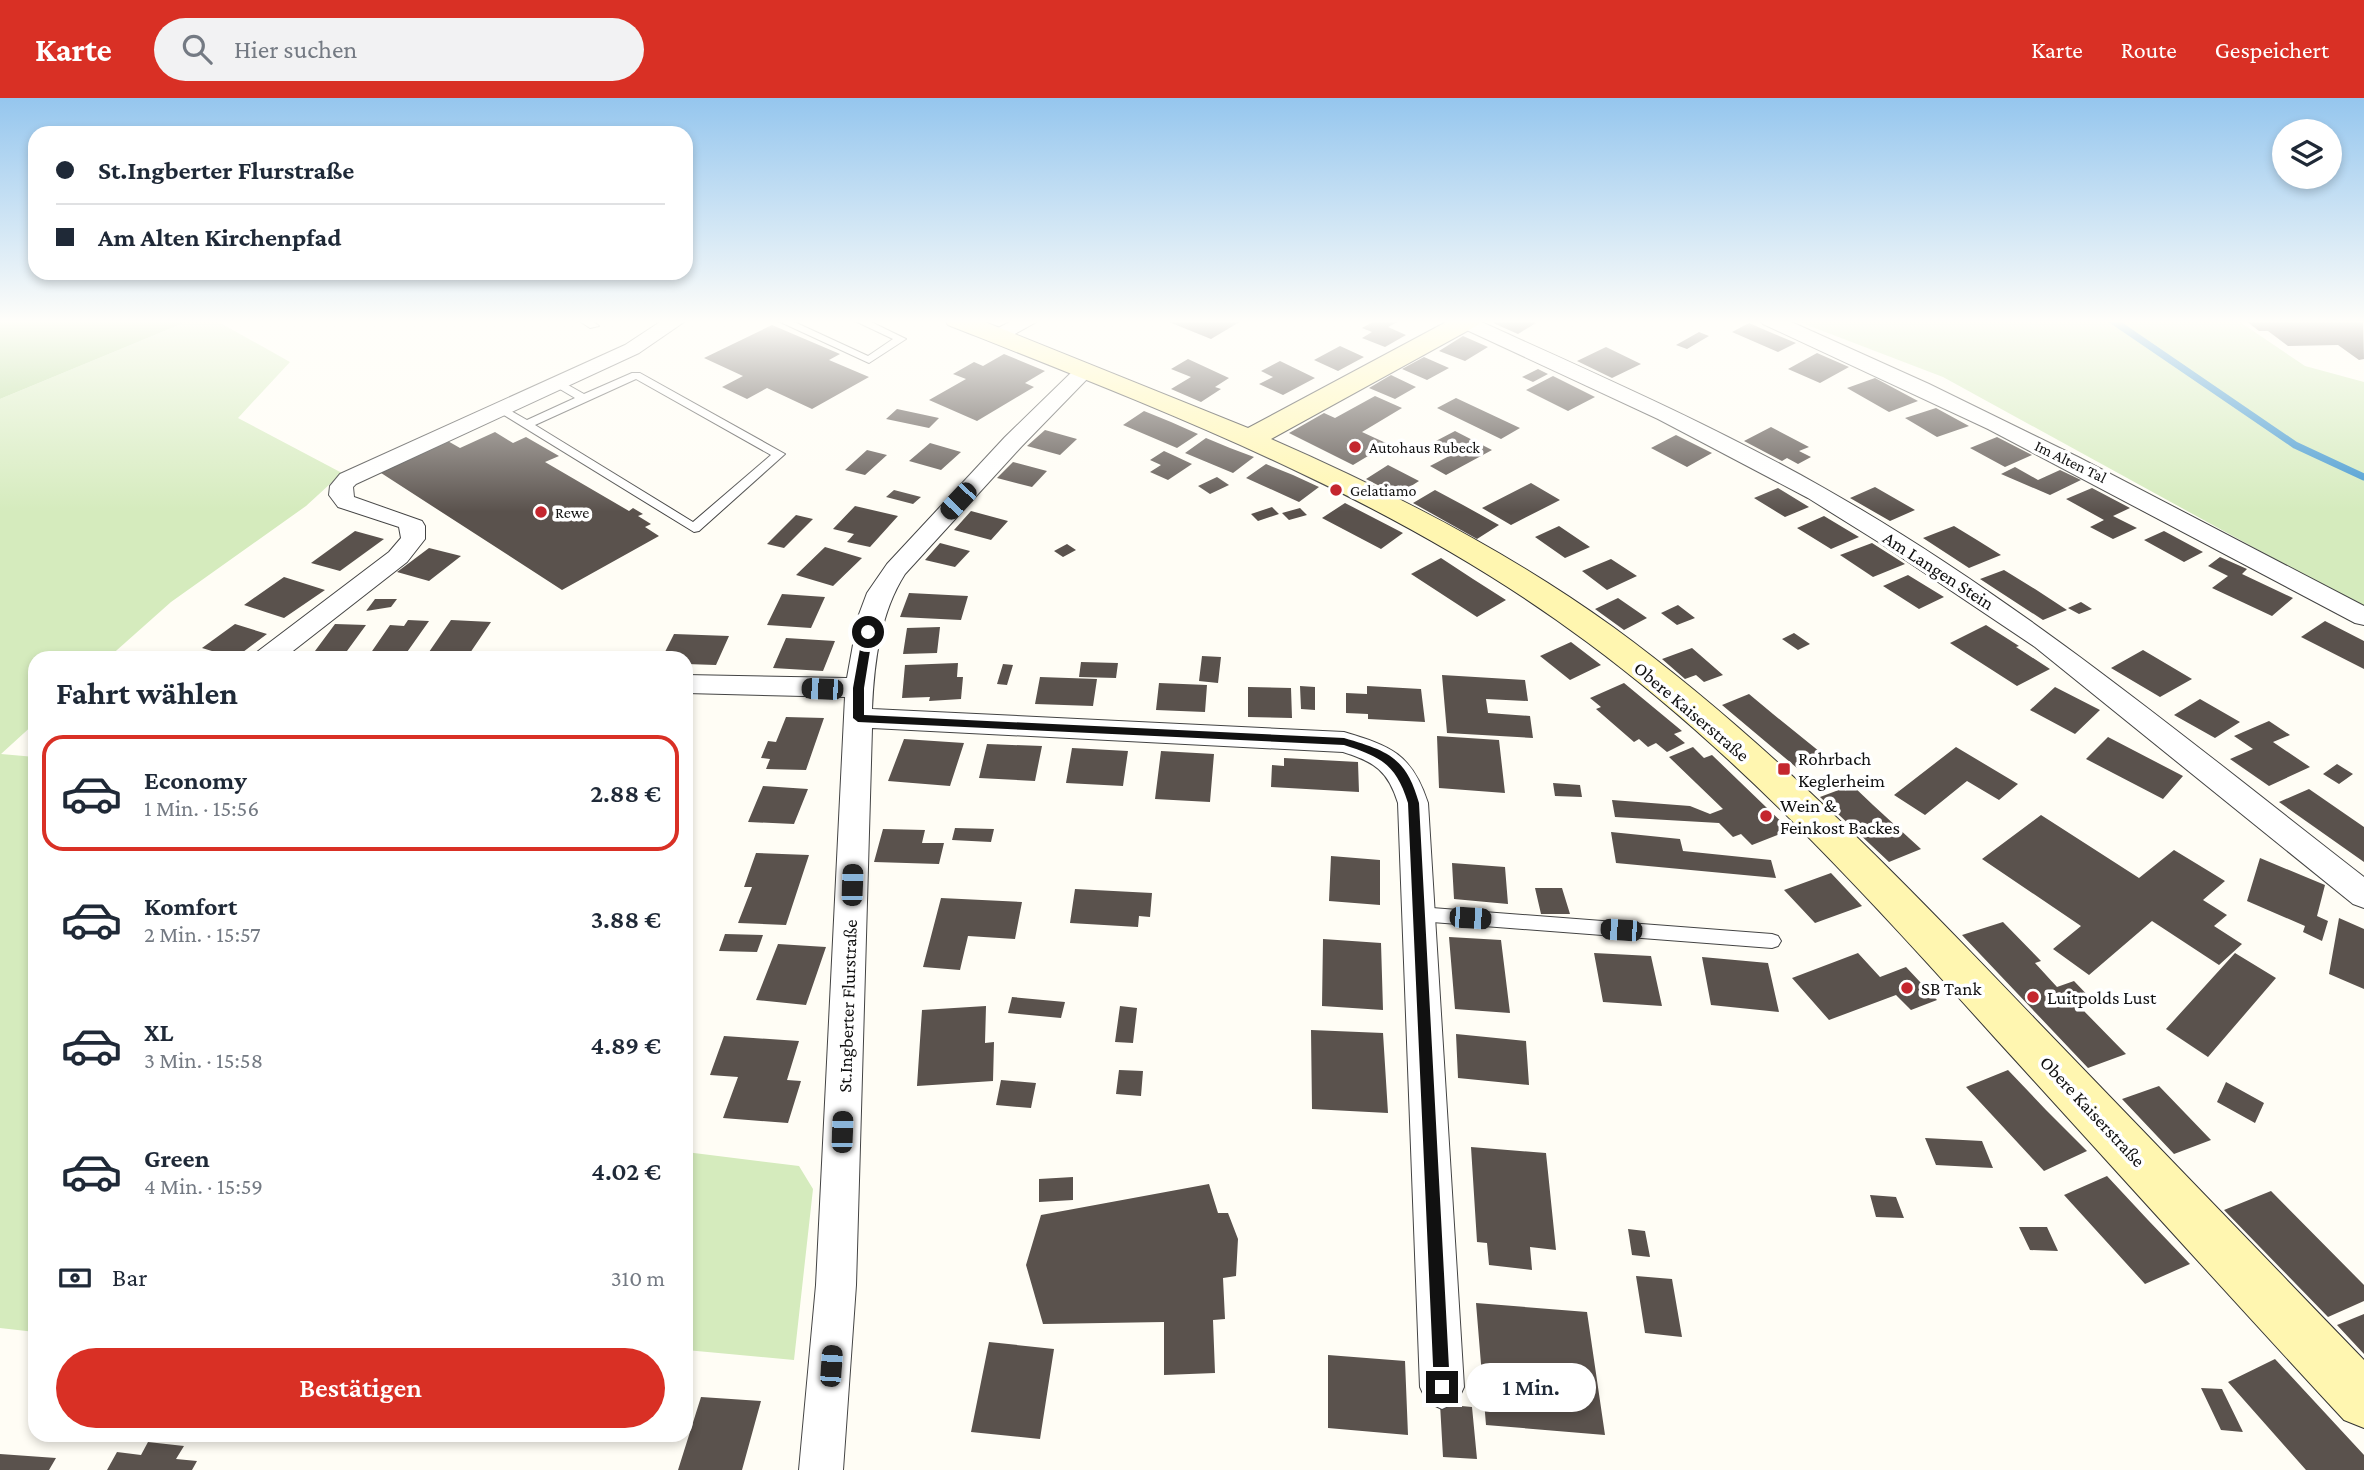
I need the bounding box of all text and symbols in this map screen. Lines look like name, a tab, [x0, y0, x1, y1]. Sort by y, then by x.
search box	[154, 18, 644, 81]
icon: search	[178, 30, 216, 68]
text: Karte	[35, 31, 112, 68]
text: Hier suchen	[234, 35, 357, 64]
text: Karte	[2031, 36, 2083, 63]
text: Route	[2121, 36, 2177, 63]
text: Gespeichert	[2215, 36, 2329, 63]
map controls	[2272, 119, 2342, 189]
button: layers	[2272, 119, 2342, 189]
text: St.Ingberter Flurstraße	[98, 156, 354, 185]
text: Am Alten Kirchenpfad	[98, 223, 342, 252]
street label: Im Alten Tal	[2032, 437, 2109, 486]
marker: Autohaus Rubeck	[1347, 439, 1363, 455]
place label: Autohaus Rubeck	[1369, 439, 1480, 456]
car	[936, 478, 981, 524]
marker: Gelatiamo	[1328, 482, 1344, 498]
place label: Gelatiamo	[1350, 482, 1417, 499]
marker: Rewe	[533, 504, 549, 520]
place label: Rewe	[555, 504, 589, 521]
street label: Am Langen Stein	[1879, 527, 1998, 614]
route start	[852, 616, 884, 648]
street label: Obere Kaiserstraße	[1630, 657, 1754, 766]
text: Fahrt wählen	[56, 675, 238, 711]
car	[801, 678, 844, 700]
place label: Rohrbach Keglerheim	[1798, 748, 1885, 791]
marker: Rohrbach Keglerheim	[1776, 761, 1792, 777]
icon: car	[60, 762, 123, 825]
text: Economy	[144, 766, 247, 795]
text: 2.88 €	[590, 779, 661, 808]
text: 1 Min. · 15:56	[144, 795, 259, 821]
place label: Wein & Feinkost Backes	[1780, 795, 1900, 838]
marker: Wein & Feinkost Backes	[1758, 808, 1774, 824]
car	[841, 864, 864, 906]
icon: car	[60, 888, 123, 951]
text: Komfort	[144, 892, 237, 921]
text: 3.88 €	[591, 905, 661, 934]
car	[1449, 906, 1492, 930]
car	[1600, 918, 1643, 942]
street label: St.Ingberter Flurstraße	[834, 919, 861, 1093]
text: 2 Min. · 15:57	[144, 921, 261, 947]
place label: SB Tank	[1921, 978, 1983, 999]
marker: SB Tank	[1899, 980, 1915, 996]
place label: Luitpolds Lust	[2047, 987, 2157, 1008]
marker: Luitpolds Lust	[2025, 989, 2041, 1005]
icon: car	[60, 1014, 123, 1077]
text: XL	[144, 1018, 173, 1047]
text: 4.89 €	[590, 1031, 661, 1060]
text: 3 Min. · 15:58	[144, 1047, 263, 1073]
street label: Obere Kaiserstraße	[2036, 1052, 2149, 1171]
car	[831, 1111, 854, 1153]
icon: car	[60, 1140, 123, 1203]
text: Green	[144, 1144, 210, 1173]
text: 4.02 €	[591, 1157, 661, 1186]
text: 4 Min. · 15:59	[144, 1173, 263, 1199]
icon: cash	[56, 1259, 94, 1297]
text: Bar	[112, 1263, 148, 1292]
text: 310 m	[611, 1265, 665, 1291]
car	[820, 1344, 843, 1388]
button: Bestätigen	[56, 1348, 665, 1428]
callout: 1 Min.	[1466, 1362, 1596, 1412]
route end	[1426, 1371, 1458, 1403]
text: 1 Min.	[1502, 1374, 1560, 1400]

